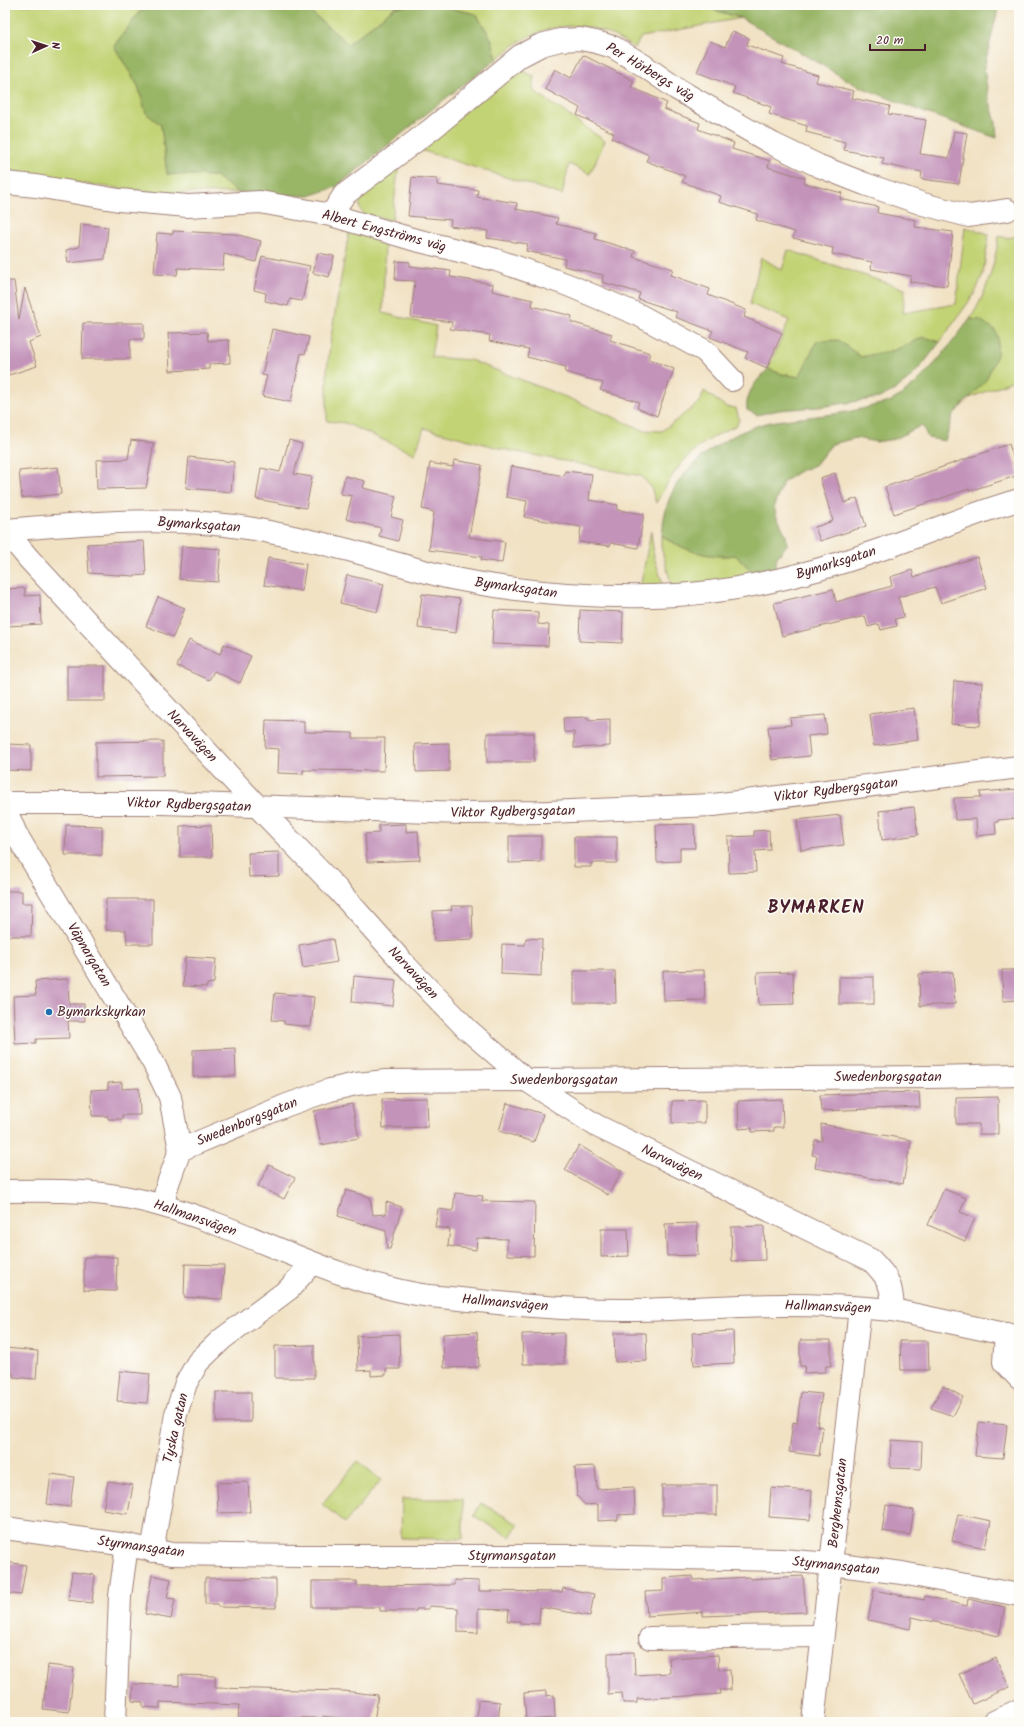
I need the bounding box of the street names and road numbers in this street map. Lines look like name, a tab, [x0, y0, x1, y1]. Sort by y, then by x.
street label: Per Hörbergs väg	[601, 37, 699, 107]
street label: Albert Engströms väg	[319, 204, 449, 258]
street label: Bymarksgatan	[157, 511, 241, 539]
street label: Bymarksgatan	[793, 540, 879, 586]
street label: Bymarksgatan	[473, 571, 559, 605]
street label: Narvavägen	[161, 704, 223, 768]
street label: Viktor Rydbergsgatan	[773, 771, 899, 809]
street label: Viktor Rydbergsgatan	[126, 792, 252, 818]
street label: Viktor Rydbergsgatan	[450, 800, 576, 824]
street label: Väpnargatan	[61, 918, 117, 992]
street label: Narvavägen	[382, 941, 444, 1005]
street label: Swedenborgsgatan	[834, 1066, 942, 1088]
street label: Swedenborgsgatan	[510, 1069, 618, 1091]
street label: Swedenborgsgatan	[193, 1092, 301, 1152]
street label: Narvavägen	[637, 1139, 707, 1187]
street label: Hallmansvägen	[150, 1193, 240, 1243]
street label: Hallmansvägen	[461, 1288, 549, 1318]
street label: Hallmansvägen	[784, 1294, 872, 1320]
street label: Tyska gatan	[157, 1391, 195, 1465]
street label: Berghemsgatan	[822, 1457, 854, 1549]
street label: Styrmansgatan	[96, 1530, 186, 1564]
street label: Styrmansgatan	[468, 1545, 556, 1567]
street label: Styrmansgatan	[791, 1550, 881, 1582]

